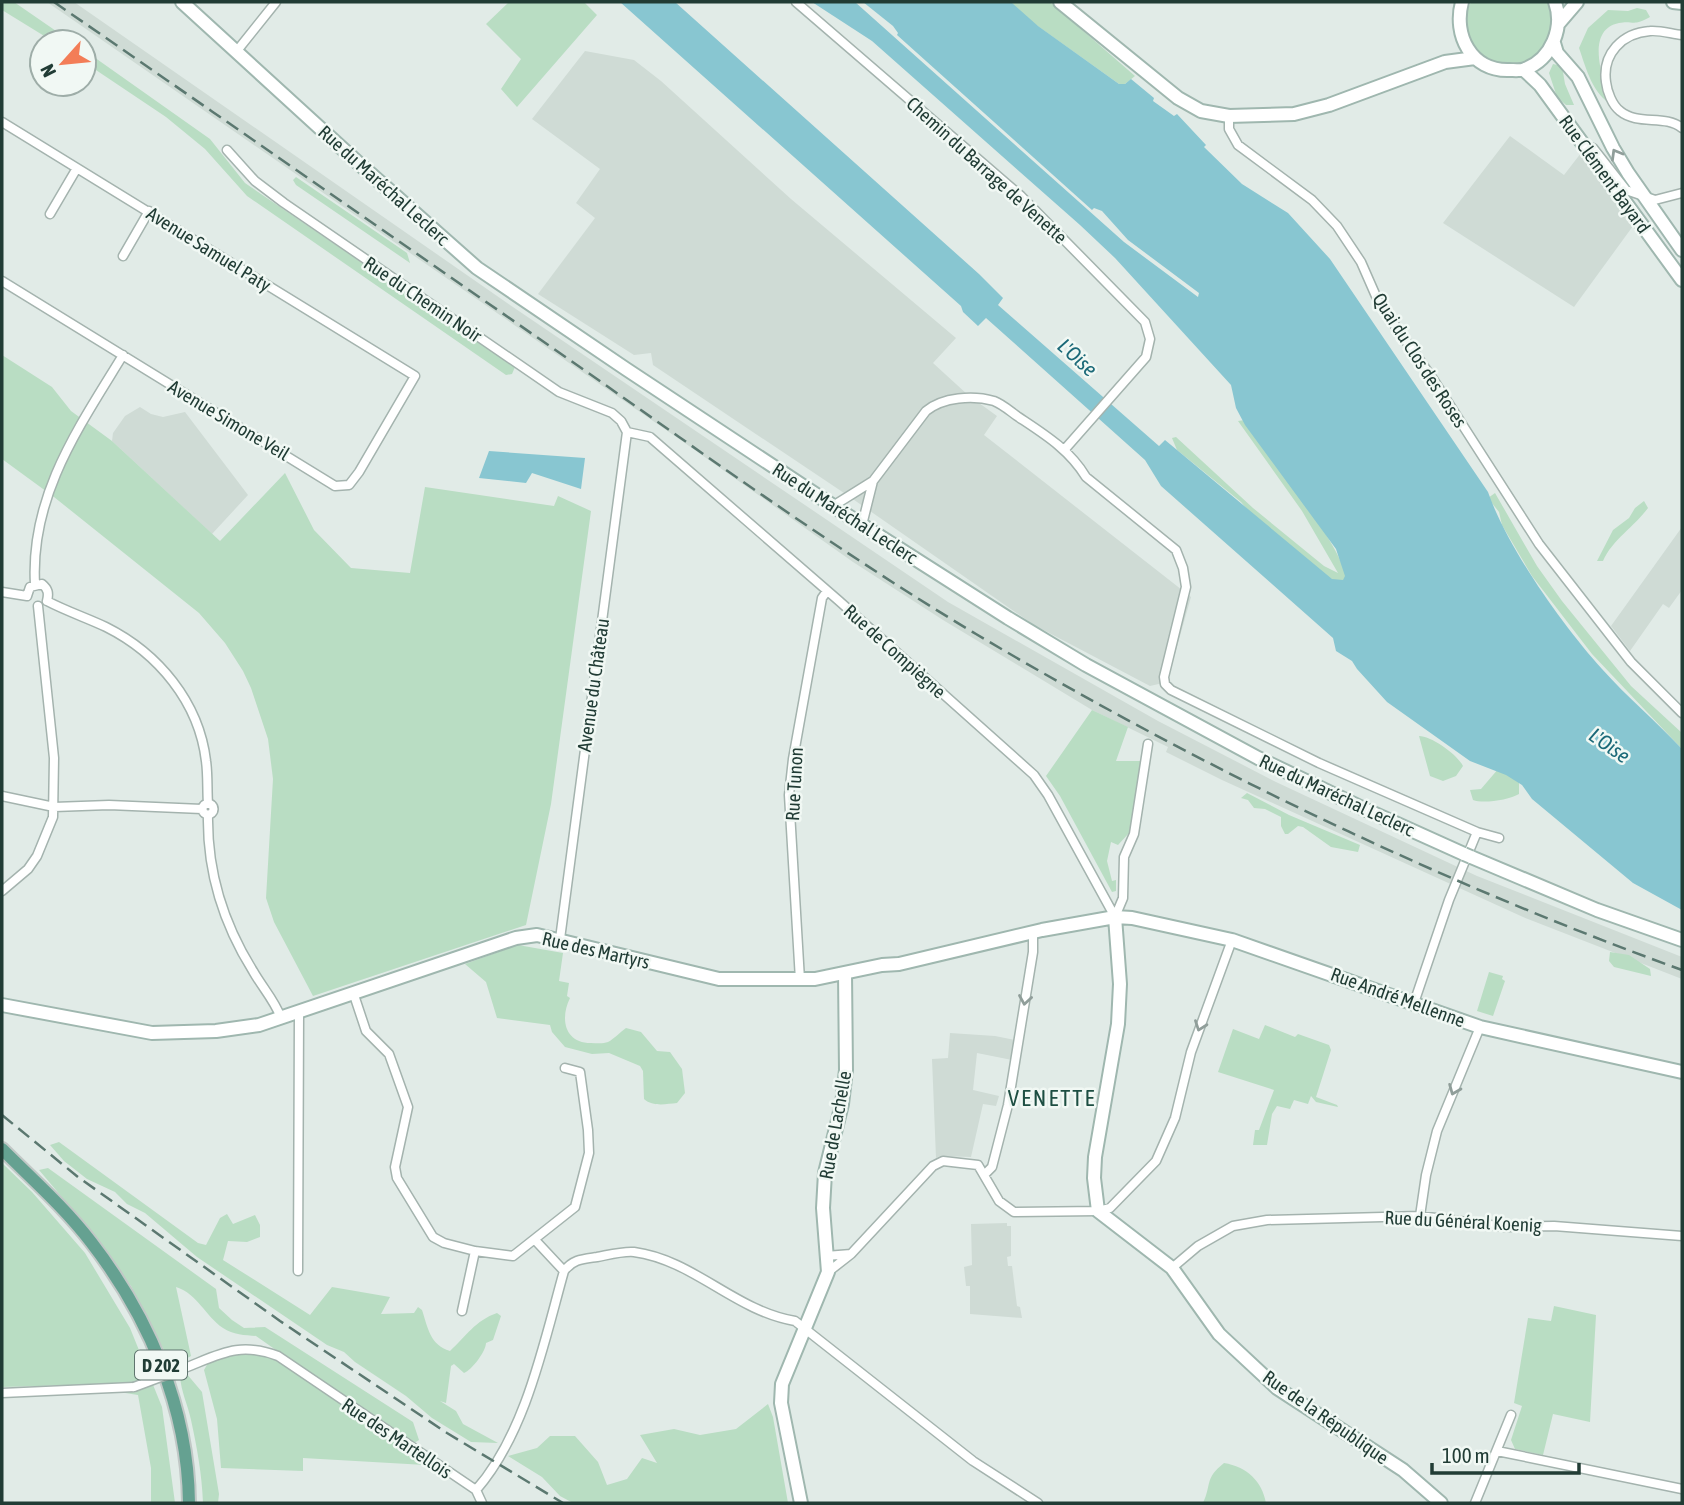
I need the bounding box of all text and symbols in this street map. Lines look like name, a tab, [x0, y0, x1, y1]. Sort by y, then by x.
north arrow	[28, 28, 98, 98]
text: N	[36, 61, 60, 81]
street label: Chemin du Barrage de Venette	[902, 92, 1072, 248]
street label: Rue Clément Bayard	[1555, 111, 1655, 237]
street label: Rue du Maréchal Leclerc	[314, 121, 455, 250]
one-way arrow	[1611, 148, 1624, 161]
street label: Avenue Samuel Paty	[143, 202, 275, 296]
street label: Rue du Chemin Noir	[360, 252, 486, 347]
street label: Quai du Clos des Roses	[1368, 289, 1472, 432]
water label: L'Oise	[1053, 333, 1103, 381]
street label: Avenue Simone Veil	[164, 375, 294, 465]
street label: Rue du Maréchal Leclerc	[769, 458, 922, 569]
street label: Rue de Compiègne	[840, 600, 950, 702]
street label: Avenue du Château	[573, 617, 613, 753]
water label: L'Oise	[1585, 722, 1635, 768]
street label: Rue Tunon	[781, 747, 807, 821]
street label: Rue du Maréchal Leclerc	[1256, 750, 1419, 841]
street label: Rue des Martyrs	[540, 927, 652, 973]
street label: Rue André Mellenne	[1328, 963, 1468, 1031]
one-way arrow	[1018, 994, 1033, 1006]
one-way arrow	[1194, 1019, 1208, 1031]
street label: Rue de Lachelle	[815, 1069, 855, 1181]
one-way arrow	[1448, 1082, 1462, 1095]
district label: VENETTE	[1008, 1085, 1096, 1111]
street label: Rue du Général Koenig	[1384, 1206, 1543, 1236]
road number: D 202	[135, 1350, 187, 1380]
street label: Rue de la République	[1259, 1365, 1393, 1469]
street label: Rue des Martellois	[338, 1393, 456, 1483]
scale bar	[1432, 1432, 1579, 1476]
text: 100 m	[1442, 1443, 1490, 1467]

